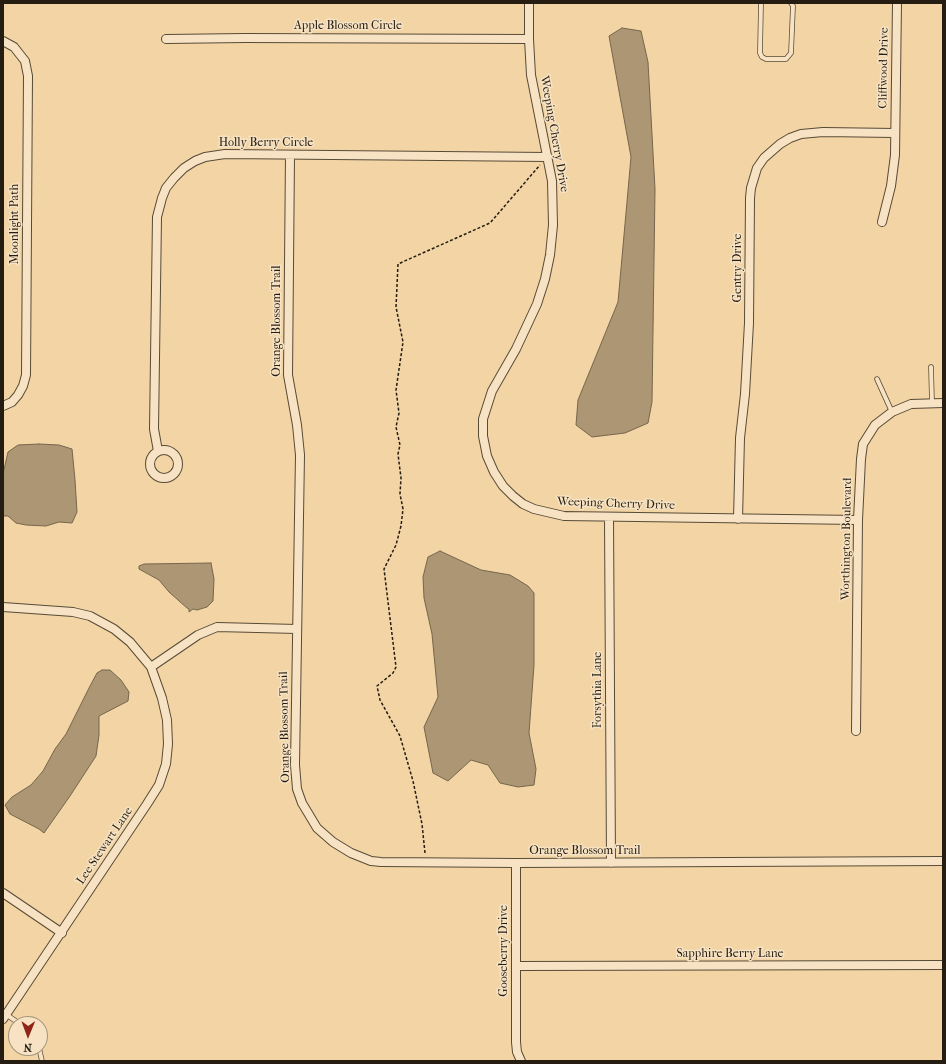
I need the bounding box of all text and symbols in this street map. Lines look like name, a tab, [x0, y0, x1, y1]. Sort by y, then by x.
street label: Apple Blossom Circle	[294, 19, 402, 33]
street label: Cliffwood Drive	[876, 27, 892, 109]
street label: Weeping Cherry Drive	[537, 75, 571, 193]
street label: Holly Berry Circle	[219, 136, 313, 150]
street label: Moonlight Path	[8, 184, 22, 264]
street label: Gentry Drive	[731, 234, 745, 302]
street label: Orange Blossom Trail	[270, 265, 284, 377]
street label: Worthington Boulevard	[839, 478, 855, 600]
street label: Weeping Cherry Drive	[557, 495, 675, 513]
street label: Forsythia Lane	[591, 652, 605, 728]
street label: Orange Blossom Trail	[277, 671, 293, 783]
street label: Lee Stewart Lane	[74, 805, 136, 887]
street label: Orange Blossom Trail	[529, 844, 641, 858]
street label: Gooseberry Drive	[497, 905, 511, 997]
street label: Sapphire Berry Lane	[676, 947, 784, 961]
north arrow	[8, 1016, 48, 1056]
text: N	[24, 1041, 32, 1054]

